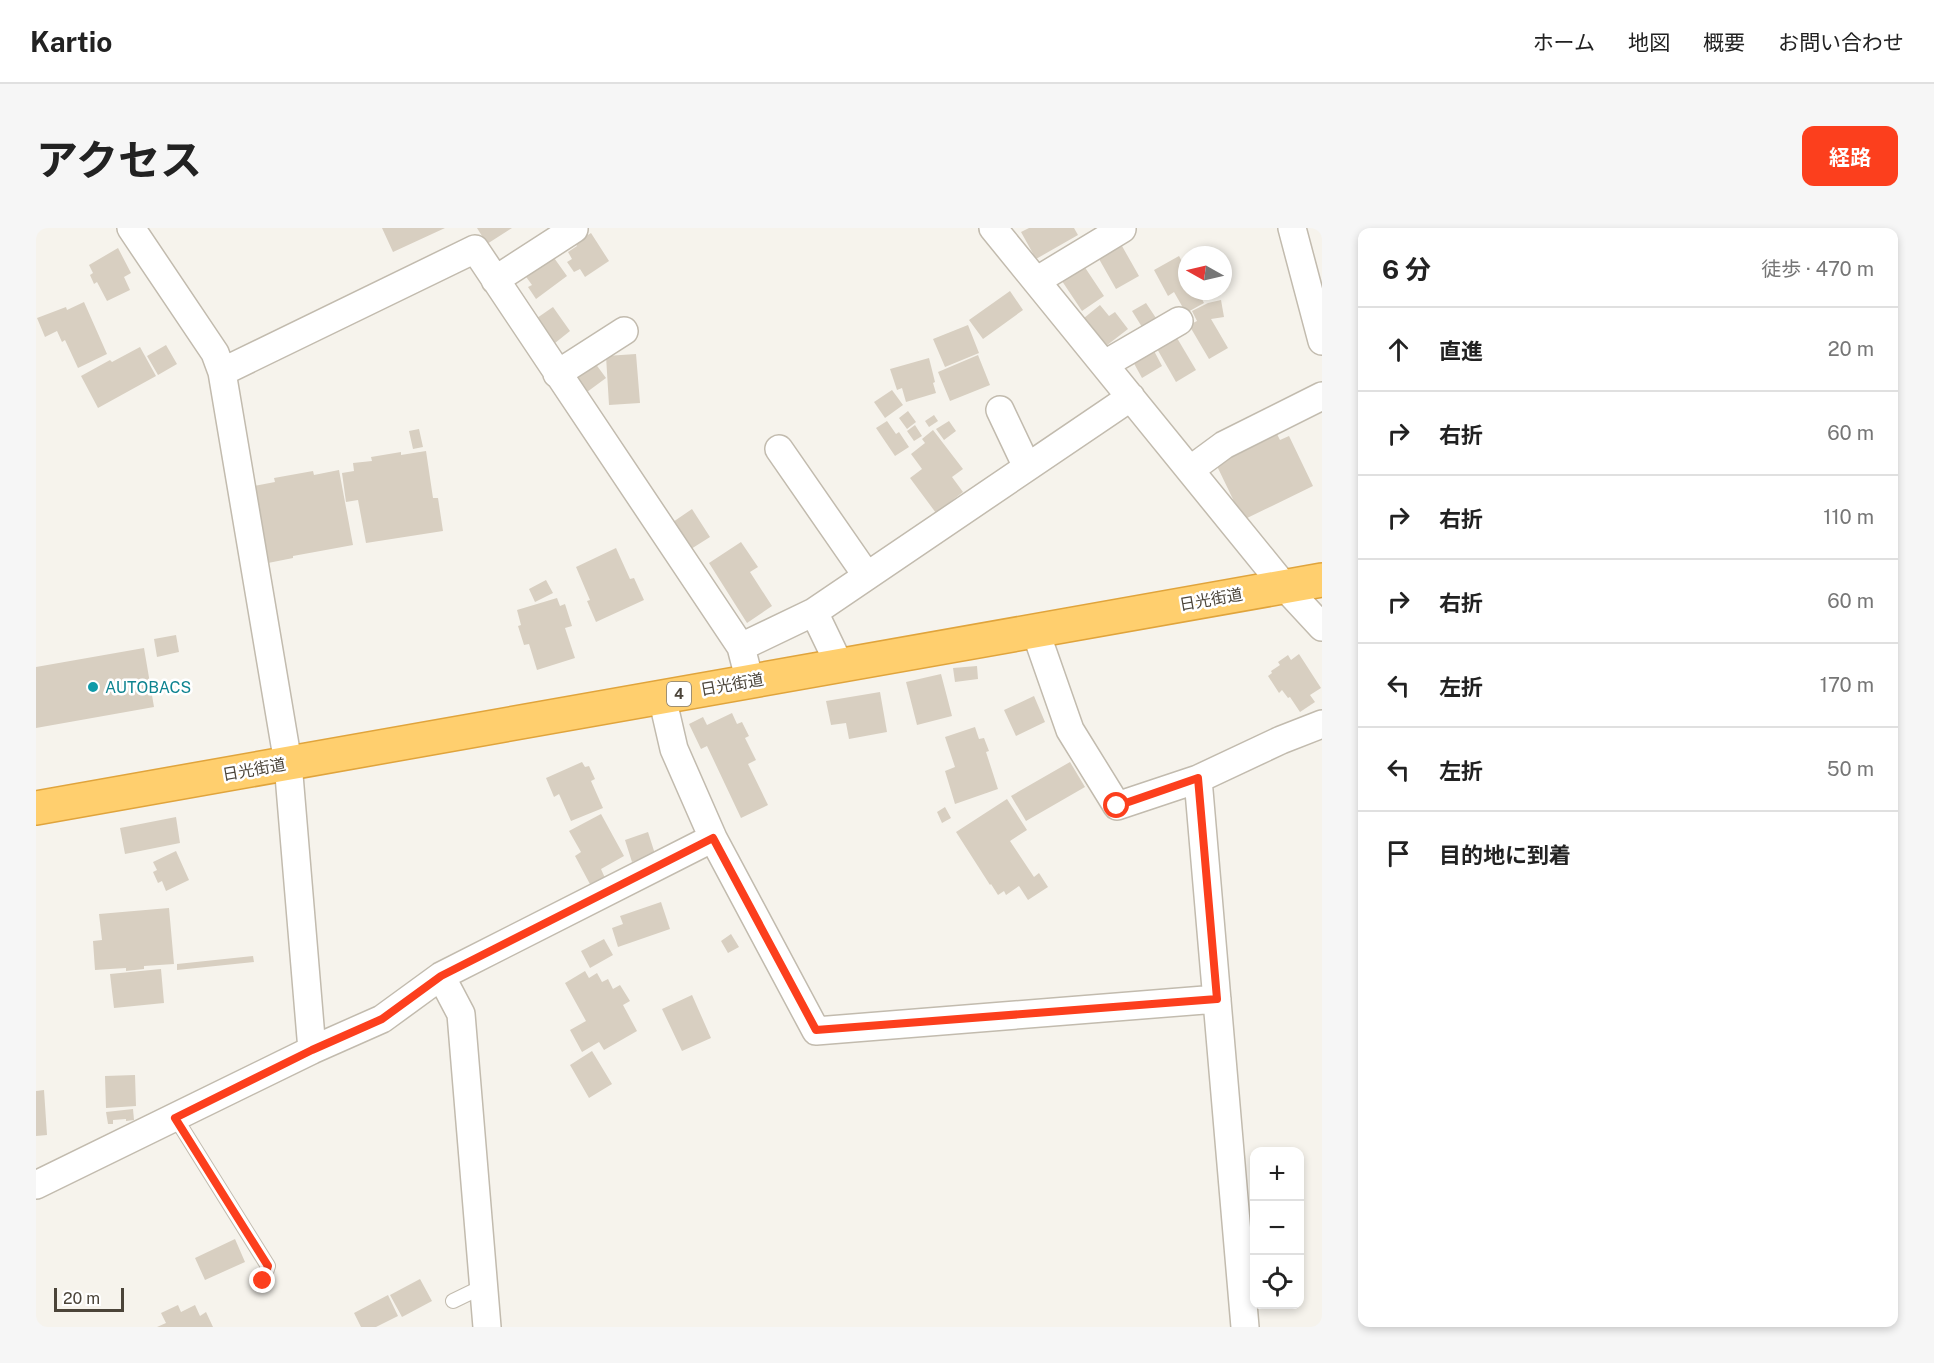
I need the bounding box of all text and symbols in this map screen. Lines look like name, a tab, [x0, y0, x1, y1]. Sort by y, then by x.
text: Kartio	[30, 25, 112, 58]
text: ホーム	[1533, 30, 1595, 55]
text: 地図	[1628, 30, 1670, 55]
text: 概要	[1703, 30, 1745, 55]
text: お問い合わせ	[1778, 30, 1904, 55]
button: 経路	[1802, 126, 1898, 186]
text: アクセス	[36, 135, 202, 184]
north arrow	[1178, 246, 1232, 300]
text: 6 分	[1382, 254, 1431, 285]
text: 徒歩 · 470 m	[1761, 257, 1874, 281]
icon: ahead	[1382, 333, 1415, 366]
text: 20 m	[1828, 337, 1874, 361]
text: 直進	[1439, 338, 1483, 364]
icon: right	[1382, 417, 1415, 450]
text: 60 m	[1827, 421, 1874, 445]
text: 右折	[1439, 422, 1483, 448]
icon: right	[1382, 501, 1415, 534]
text: 110 m	[1823, 505, 1874, 529]
text: 右折	[1439, 506, 1483, 532]
street label: 日光街道	[1178, 585, 1244, 614]
icon: right	[1382, 585, 1415, 618]
text: 60 m	[1827, 589, 1874, 613]
text: 右折	[1439, 590, 1483, 616]
icon: left	[1382, 669, 1415, 702]
street label: 日光街道	[699, 670, 765, 699]
text: 170 m	[1820, 673, 1874, 697]
text: 左折	[1439, 674, 1483, 700]
place label: AUTOBACS	[105, 678, 191, 697]
marker: AUTOBACS	[86, 680, 100, 694]
road number: 4	[667, 682, 691, 706]
icon: left	[1382, 753, 1415, 786]
street label: 日光街道	[221, 755, 287, 784]
text: 50 m	[1827, 757, 1874, 781]
text: 左折	[1439, 758, 1483, 784]
route start	[1103, 792, 1129, 818]
icon: arrive	[1382, 837, 1415, 870]
text: 目的地に到着	[1439, 842, 1571, 868]
map controls	[1250, 1147, 1304, 1309]
button: +	[1250, 1147, 1304, 1201]
button: −	[1250, 1201, 1304, 1255]
button: locate	[1250, 1255, 1304, 1309]
route end	[249, 1267, 275, 1293]
scale bar	[54, 1285, 124, 1312]
text: 20 m	[63, 1289, 100, 1308]

